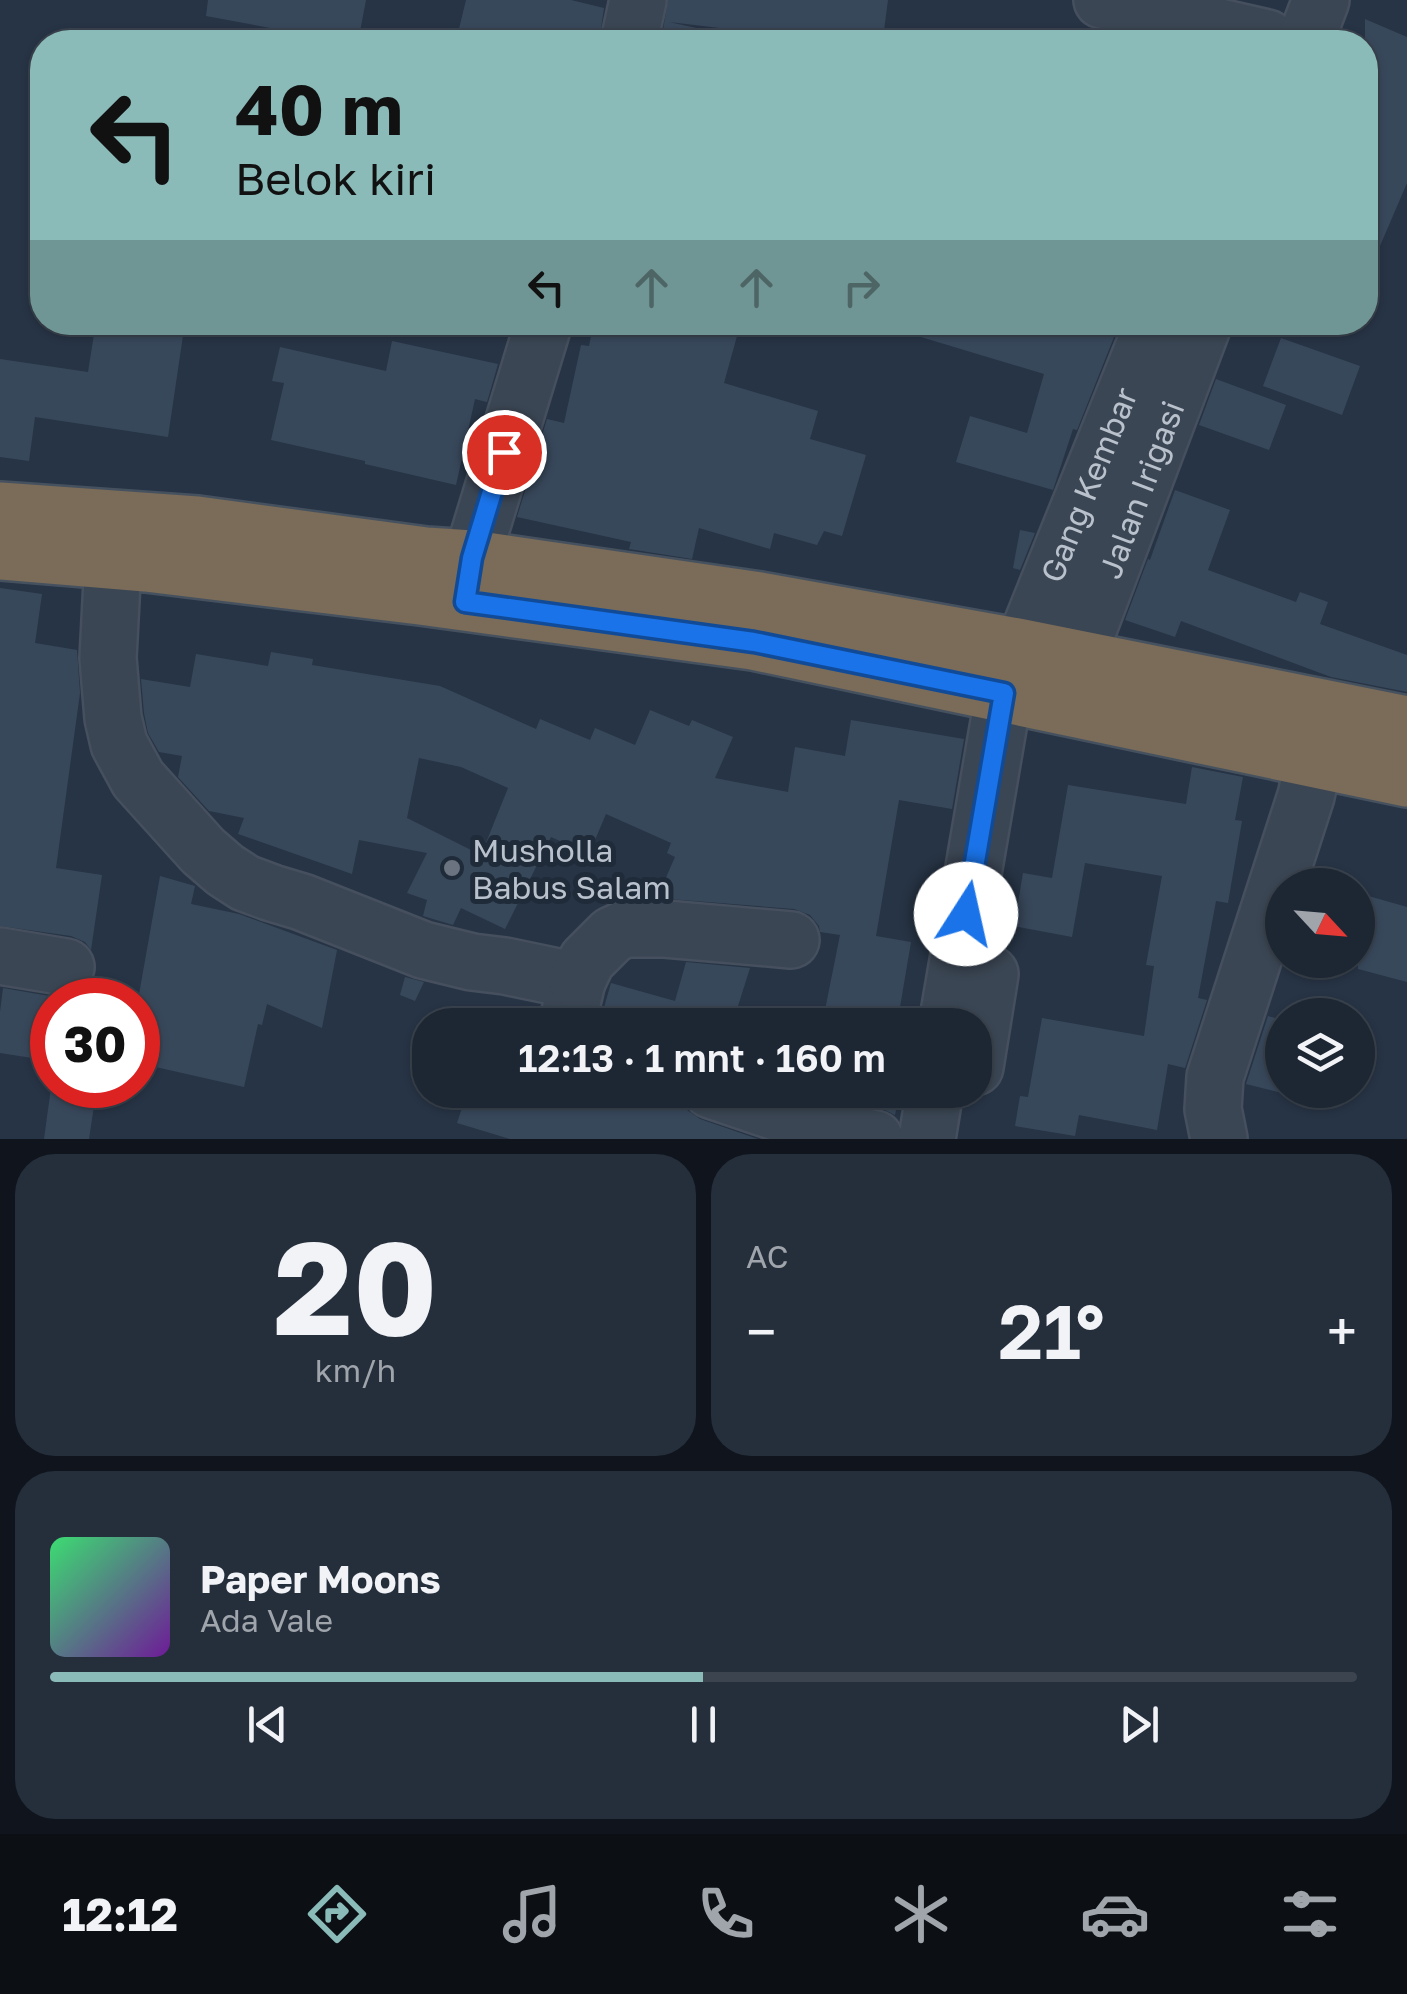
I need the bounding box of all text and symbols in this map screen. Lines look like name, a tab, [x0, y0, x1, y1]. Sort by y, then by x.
text: 40 m	[235, 66, 403, 150]
icon: left	[70, 70, 200, 200]
text: Belok kiri	[235, 151, 436, 205]
icon: left	[519, 260, 574, 315]
icon: ahead	[624, 260, 679, 315]
icon: ahead	[729, 260, 784, 315]
icon: right	[834, 260, 889, 315]
street label: Gang Kembar	[1032, 382, 1145, 588]
street label: Jalan Irigasi	[1090, 396, 1191, 583]
pin	[462, 410, 547, 495]
icon: arrive	[477, 425, 532, 480]
place label: Musholla Babus Salam	[472, 831, 671, 906]
marker: Musholla Babus Salam	[441, 857, 463, 879]
position arrow	[914, 862, 1018, 966]
north arrow	[1265, 868, 1375, 978]
map controls	[1265, 868, 1375, 1108]
speed limit sign: 30	[30, 978, 160, 1108]
button: layers	[1265, 998, 1375, 1108]
text: 12:13 · 1 mnt · 160 m	[518, 1035, 886, 1080]
text: 20	[274, 1208, 437, 1364]
text: AC	[746, 1237, 789, 1275]
text: 21°	[998, 1285, 1105, 1376]
text: −	[746, 1298, 776, 1364]
text: +	[1327, 1298, 1357, 1364]
text: km/h	[315, 1351, 396, 1389]
text: Paper Moons	[200, 1556, 441, 1601]
text: Ada Vale	[200, 1601, 333, 1639]
icon: previous	[240, 1697, 295, 1752]
icon: pause	[676, 1697, 731, 1752]
icon: next	[1112, 1697, 1167, 1752]
icon: directions	[302, 1879, 372, 1949]
icon: music	[497, 1879, 567, 1949]
icon: phone	[691, 1879, 761, 1949]
icon: climate	[886, 1879, 956, 1949]
icon: car	[1080, 1879, 1150, 1949]
icon: filters	[1275, 1879, 1345, 1949]
text: 12:12	[62, 1887, 178, 1941]

